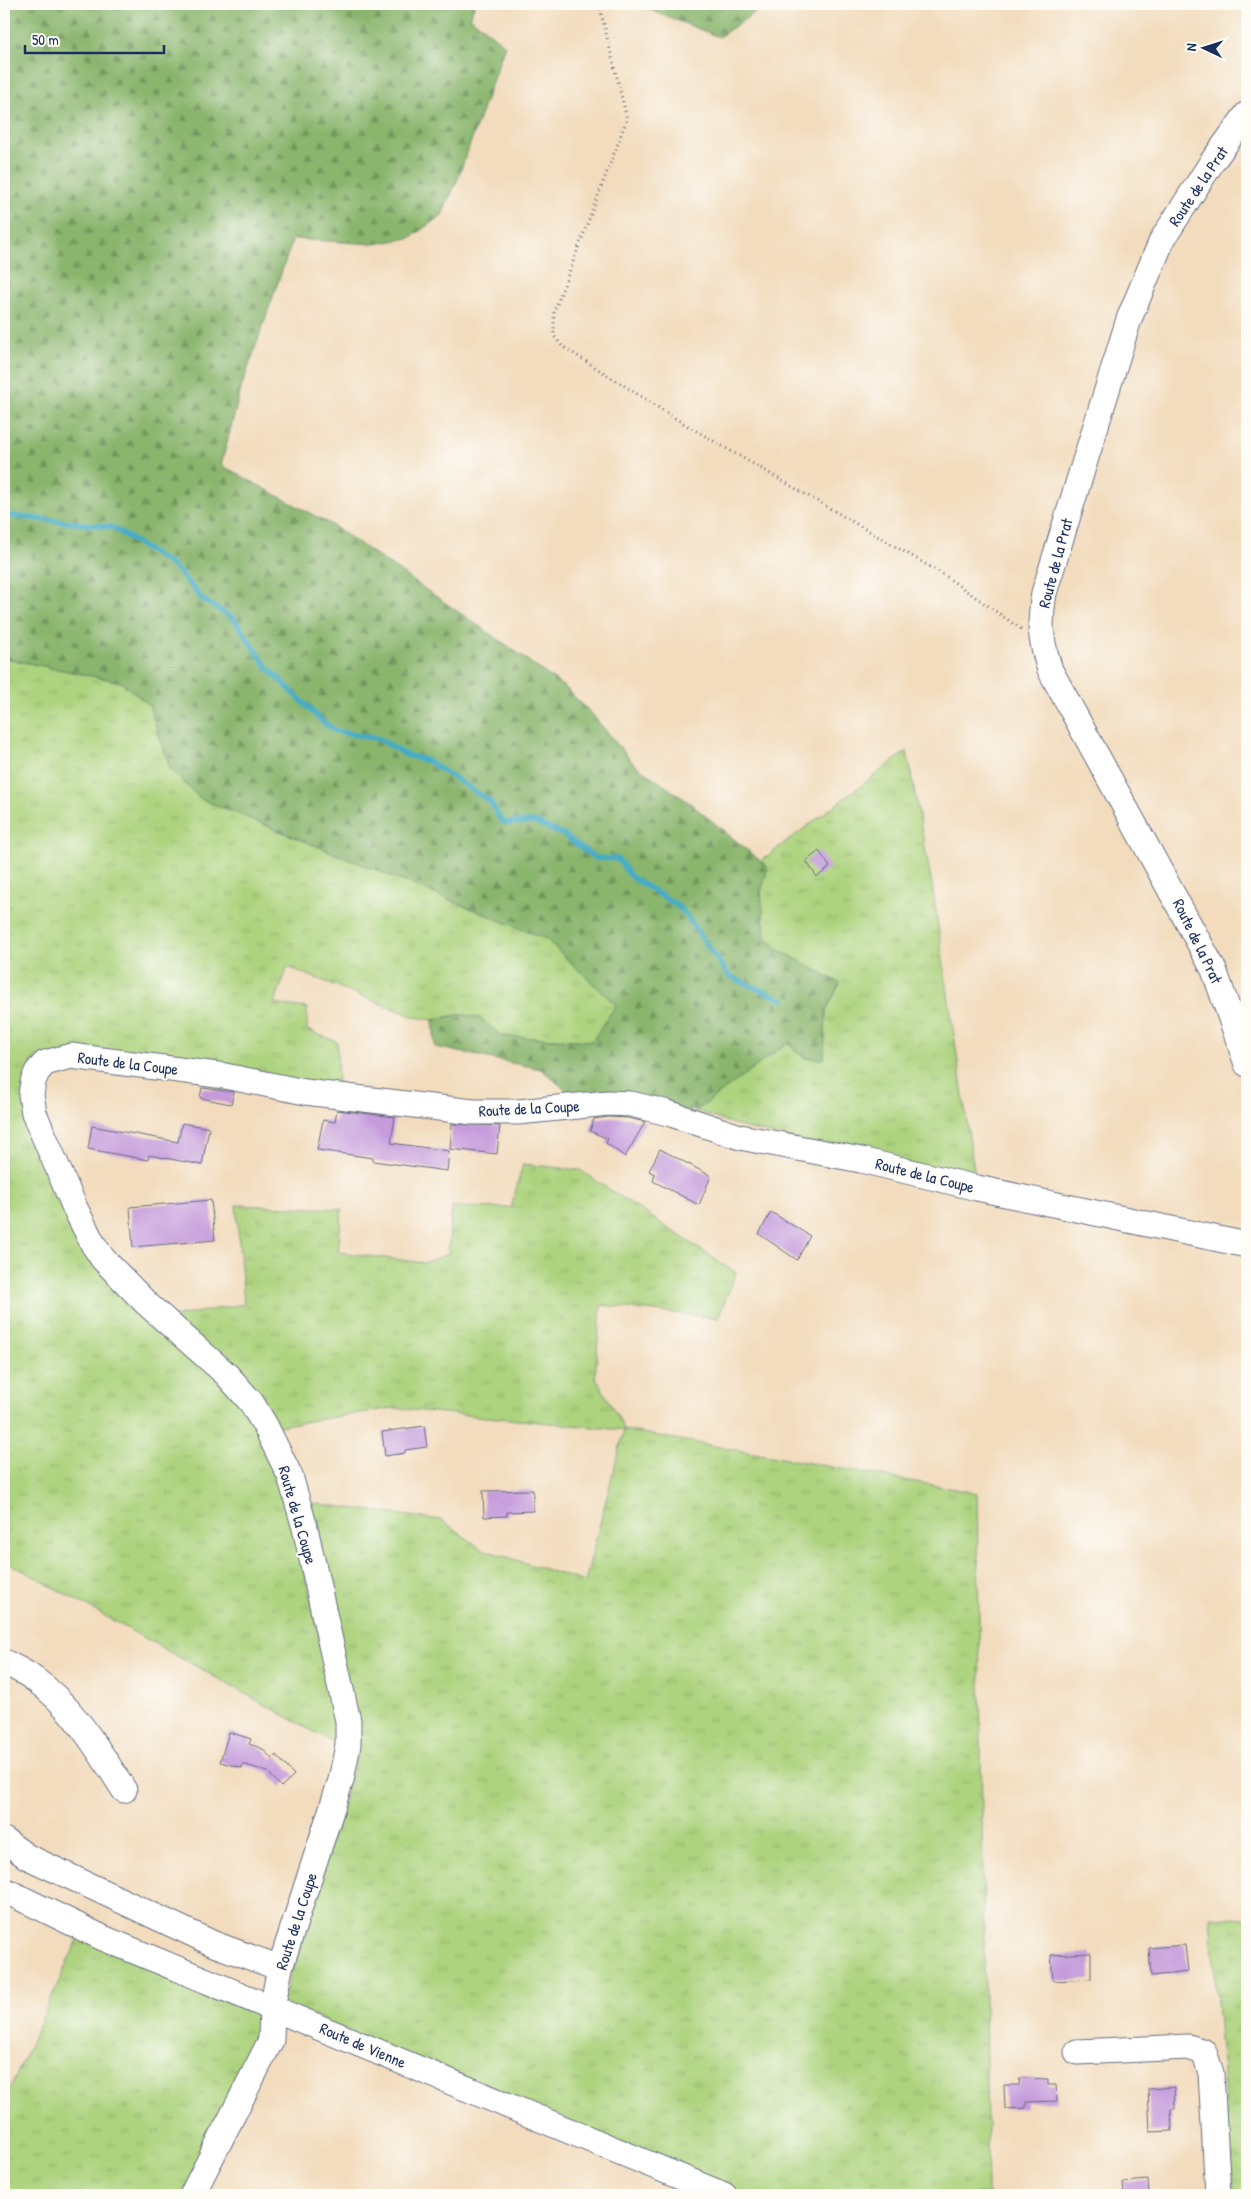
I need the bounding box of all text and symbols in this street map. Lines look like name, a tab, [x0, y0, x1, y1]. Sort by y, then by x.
scale bar	[25, 22, 164, 54]
north arrow	[1178, 22, 1228, 72]
text: 50 m	[32, 29, 59, 50]
text: N	[1181, 42, 1200, 51]
street label: Route de la Prat	[1163, 141, 1233, 230]
street label: Route de la Prat	[1032, 515, 1078, 610]
street label: Route de la Prat	[1168, 895, 1228, 988]
street label: Route de la Coupe	[77, 1046, 180, 1080]
street label: Route de la Coupe	[478, 1094, 581, 1122]
street label: Route de la Coupe	[873, 1152, 977, 1198]
street label: Route de la Coupe	[274, 1463, 323, 1567]
street label: Route de la Coupe	[270, 1869, 322, 1972]
street label: Route de Vienne	[316, 2017, 410, 2073]

